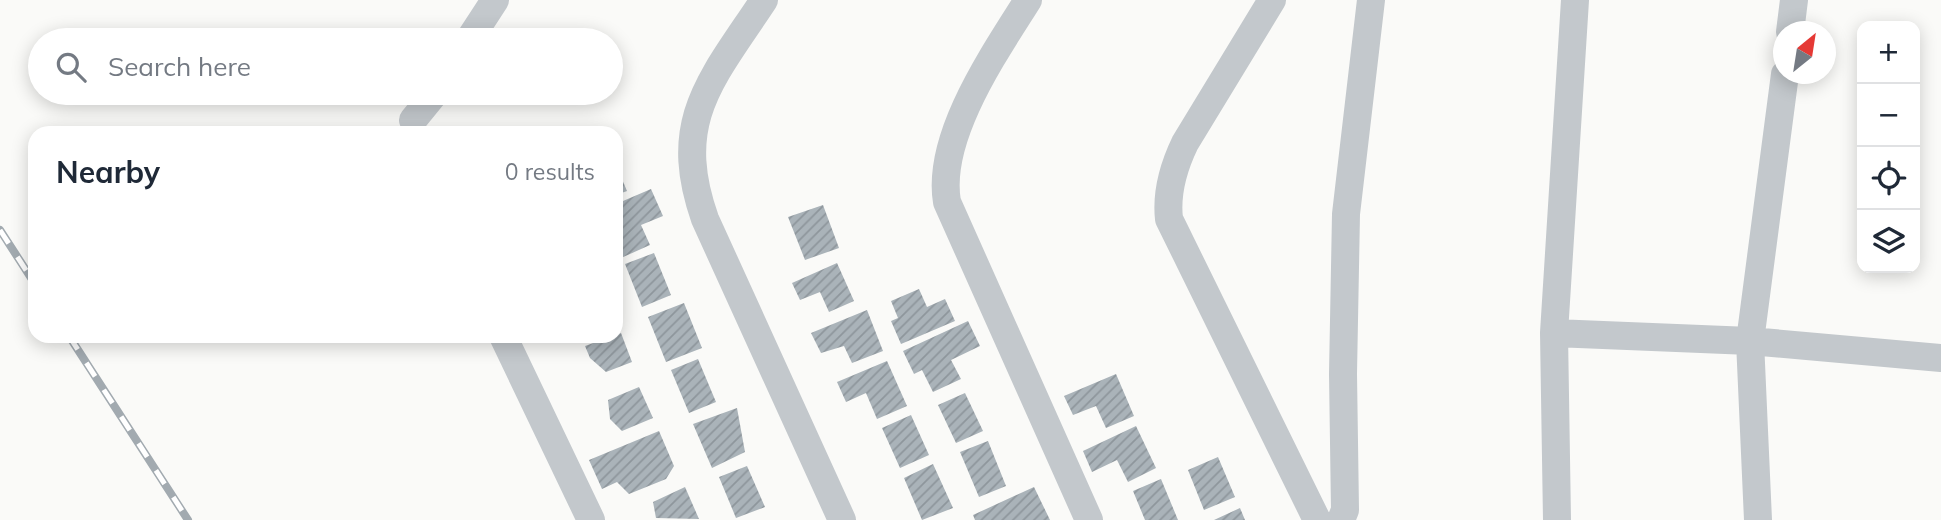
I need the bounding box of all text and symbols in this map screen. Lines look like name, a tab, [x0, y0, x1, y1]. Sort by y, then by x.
north arrow	[1773, 21, 1836, 84]
map controls	[1857, 21, 1920, 273]
button: +	[1857, 21, 1920, 84]
search box	[28, 28, 623, 105]
icon: search	[52, 48, 90, 86]
text: Search here	[108, 50, 251, 83]
button: −	[1857, 84, 1920, 147]
button: locate	[1857, 147, 1920, 210]
text: Nearby	[56, 153, 160, 191]
text: 0 results	[505, 157, 595, 186]
button: layers	[1857, 210, 1920, 273]

